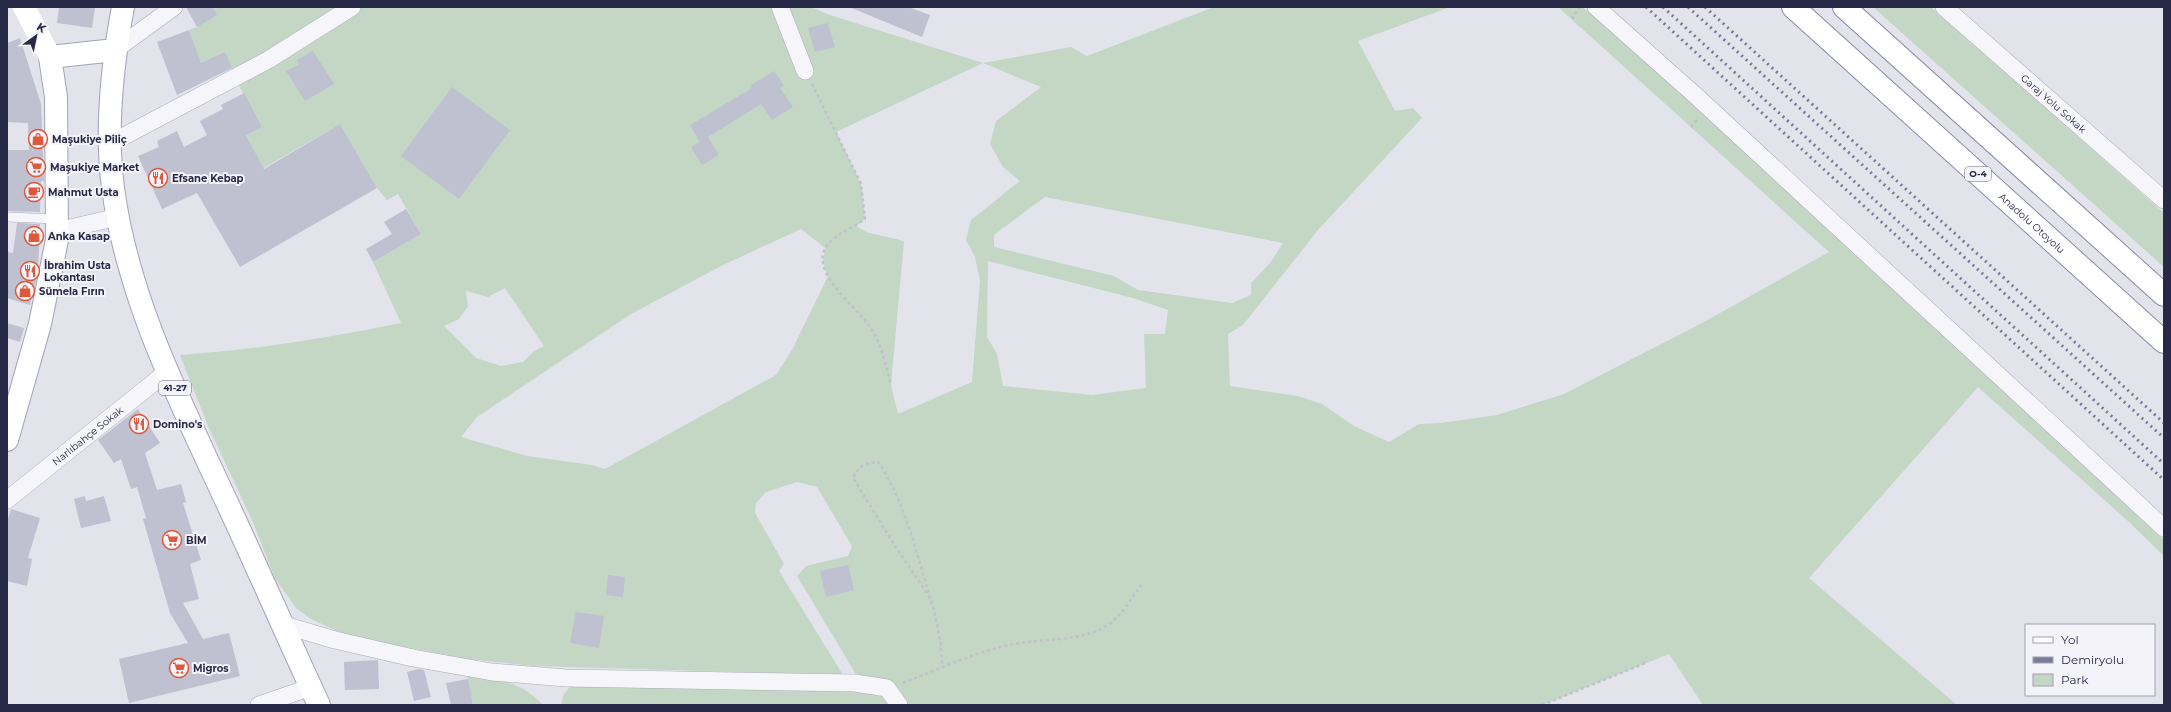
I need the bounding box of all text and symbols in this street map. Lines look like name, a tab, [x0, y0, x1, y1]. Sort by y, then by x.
north arrow	[16, 16, 56, 56]
text: K	[34, 20, 49, 36]
street label: Garaj Yolu Sokak	[2018, 71, 2089, 136]
shop icon: Maşukiye Piliç	[27, 128, 49, 150]
place label: Maşukiye Piliç	[52, 133, 127, 146]
supermarket icon: Maşukiye Market	[25, 156, 47, 178]
place label: Maşukiye Market	[50, 161, 140, 174]
restaurant icon: Efsane Kebap	[147, 167, 169, 189]
road number: O-4	[1965, 167, 1991, 181]
place label: Efsane Kebap	[172, 172, 244, 185]
cafe icon: Mahmut Usta	[23, 181, 45, 203]
place label: Mahmut Usta	[48, 186, 119, 199]
street label: Anadolu Otoyolu	[1996, 190, 2067, 256]
shop icon: Anka Kasap	[23, 225, 45, 247]
place label: Anka Kasap	[47, 230, 110, 243]
place label: İbrahim Usta Lokantası	[44, 259, 111, 284]
restaurant icon: İbrahim Usta Lokantası	[19, 260, 41, 282]
shop icon: Sümela Fırın	[14, 280, 36, 302]
place label: Sümela Fırın	[39, 285, 105, 298]
road number: 41-27	[159, 381, 191, 395]
street label: Narlıbahçe Sokak	[50, 404, 126, 468]
restaurant icon: Domino's	[128, 413, 150, 435]
place label: Domino's	[153, 418, 203, 431]
supermarket icon: BİM	[161, 529, 183, 551]
place label: BİM	[186, 534, 206, 547]
legend	[2025, 624, 2155, 696]
text: Yol	[2061, 632, 2079, 647]
text: Demiryolu	[2061, 652, 2124, 667]
supermarket icon: Migros	[168, 657, 190, 679]
place label: Migros	[193, 662, 229, 675]
text: Park	[2061, 672, 2089, 687]

